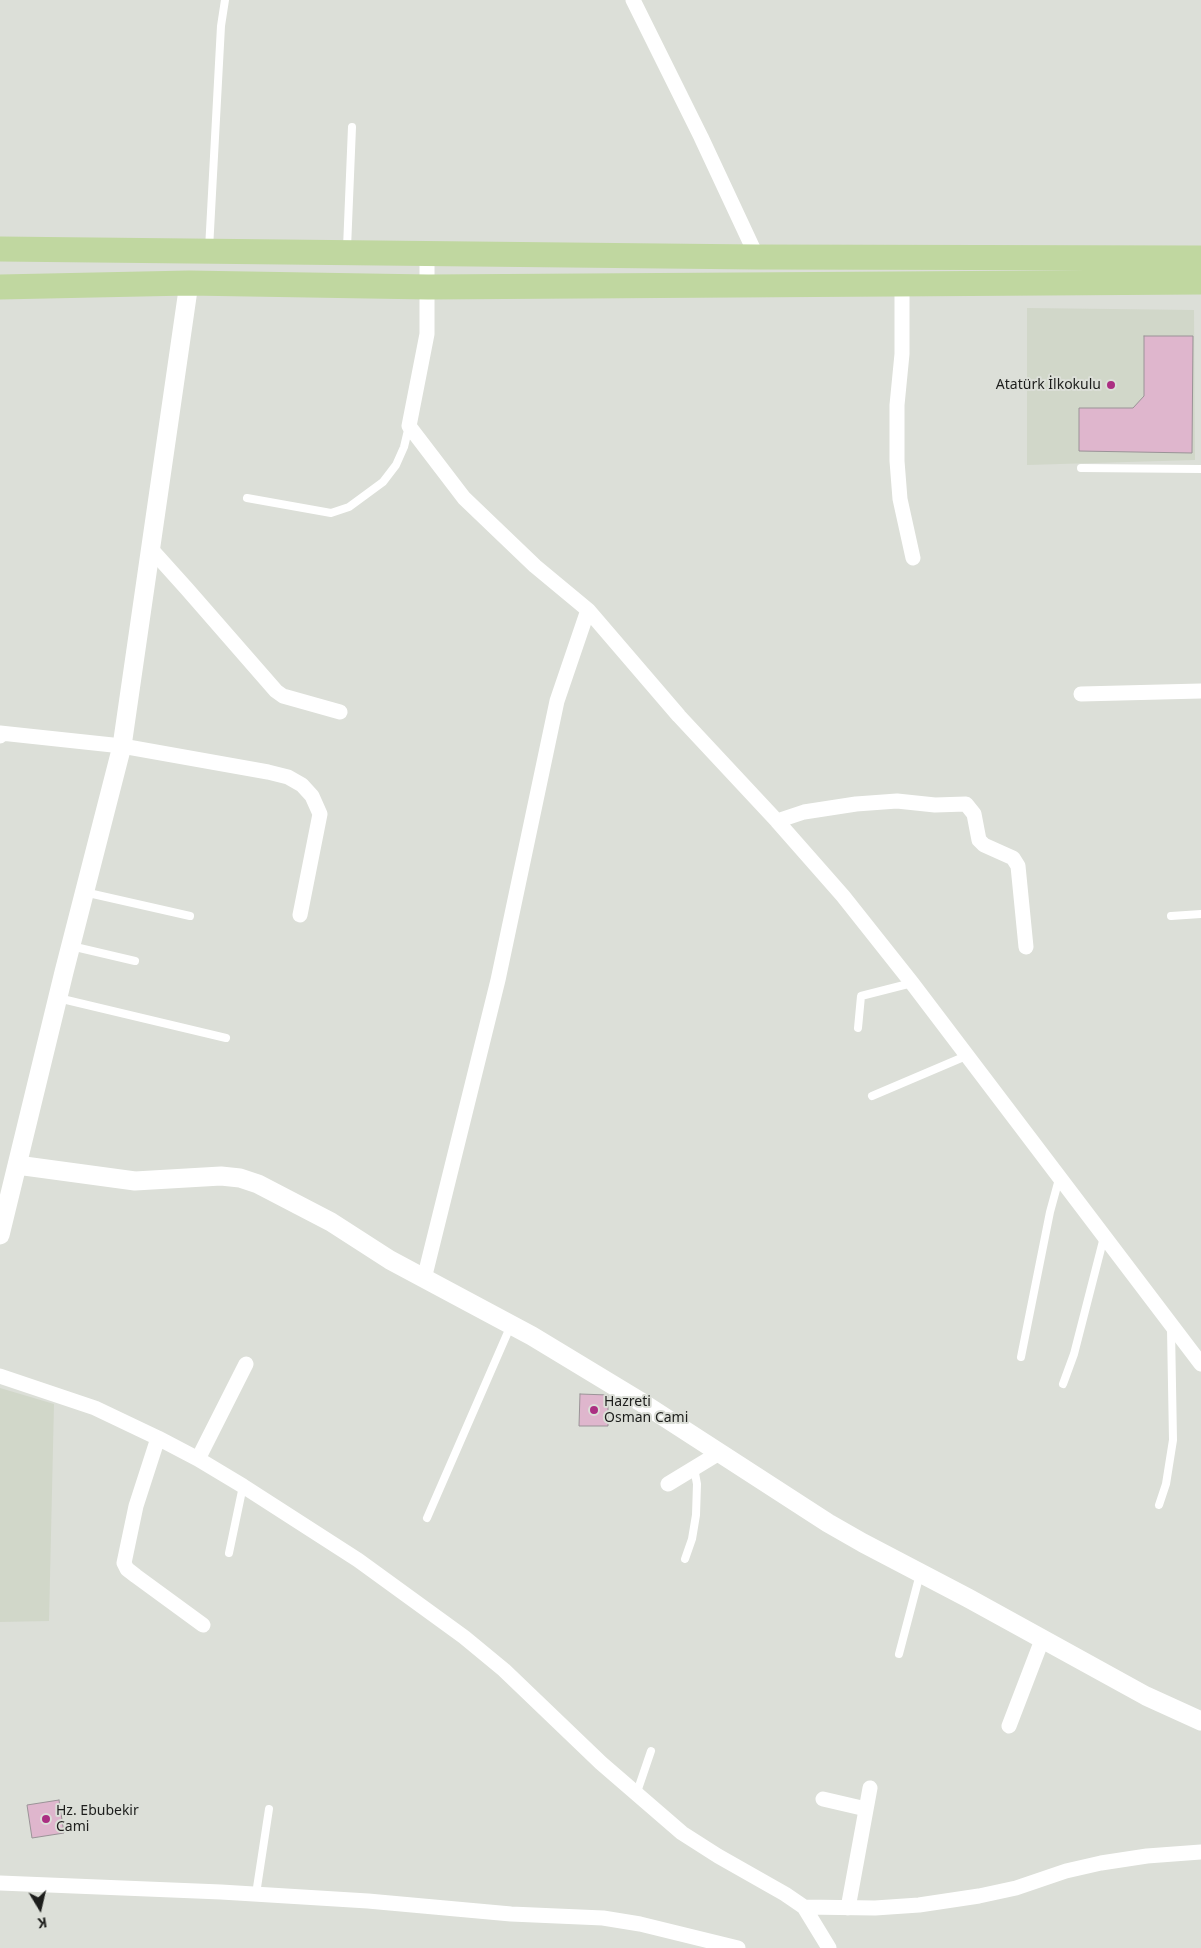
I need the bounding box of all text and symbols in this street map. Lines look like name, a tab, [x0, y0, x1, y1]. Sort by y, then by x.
place label: Atatürk İlkokulu	[996, 377, 1101, 393]
marker: Atatürk İlkokulu	[1105, 379, 1117, 391]
place label: Hazreti Osman Cami	[604, 1394, 688, 1426]
marker: Hazreti Osman Cami	[588, 1404, 600, 1416]
place label: Hz. Ebubekir Cami	[56, 1803, 139, 1835]
marker: Hz. Ebubekir Cami	[40, 1813, 52, 1825]
north arrow	[15, 1883, 65, 1933]
text: K	[36, 1913, 49, 1933]

